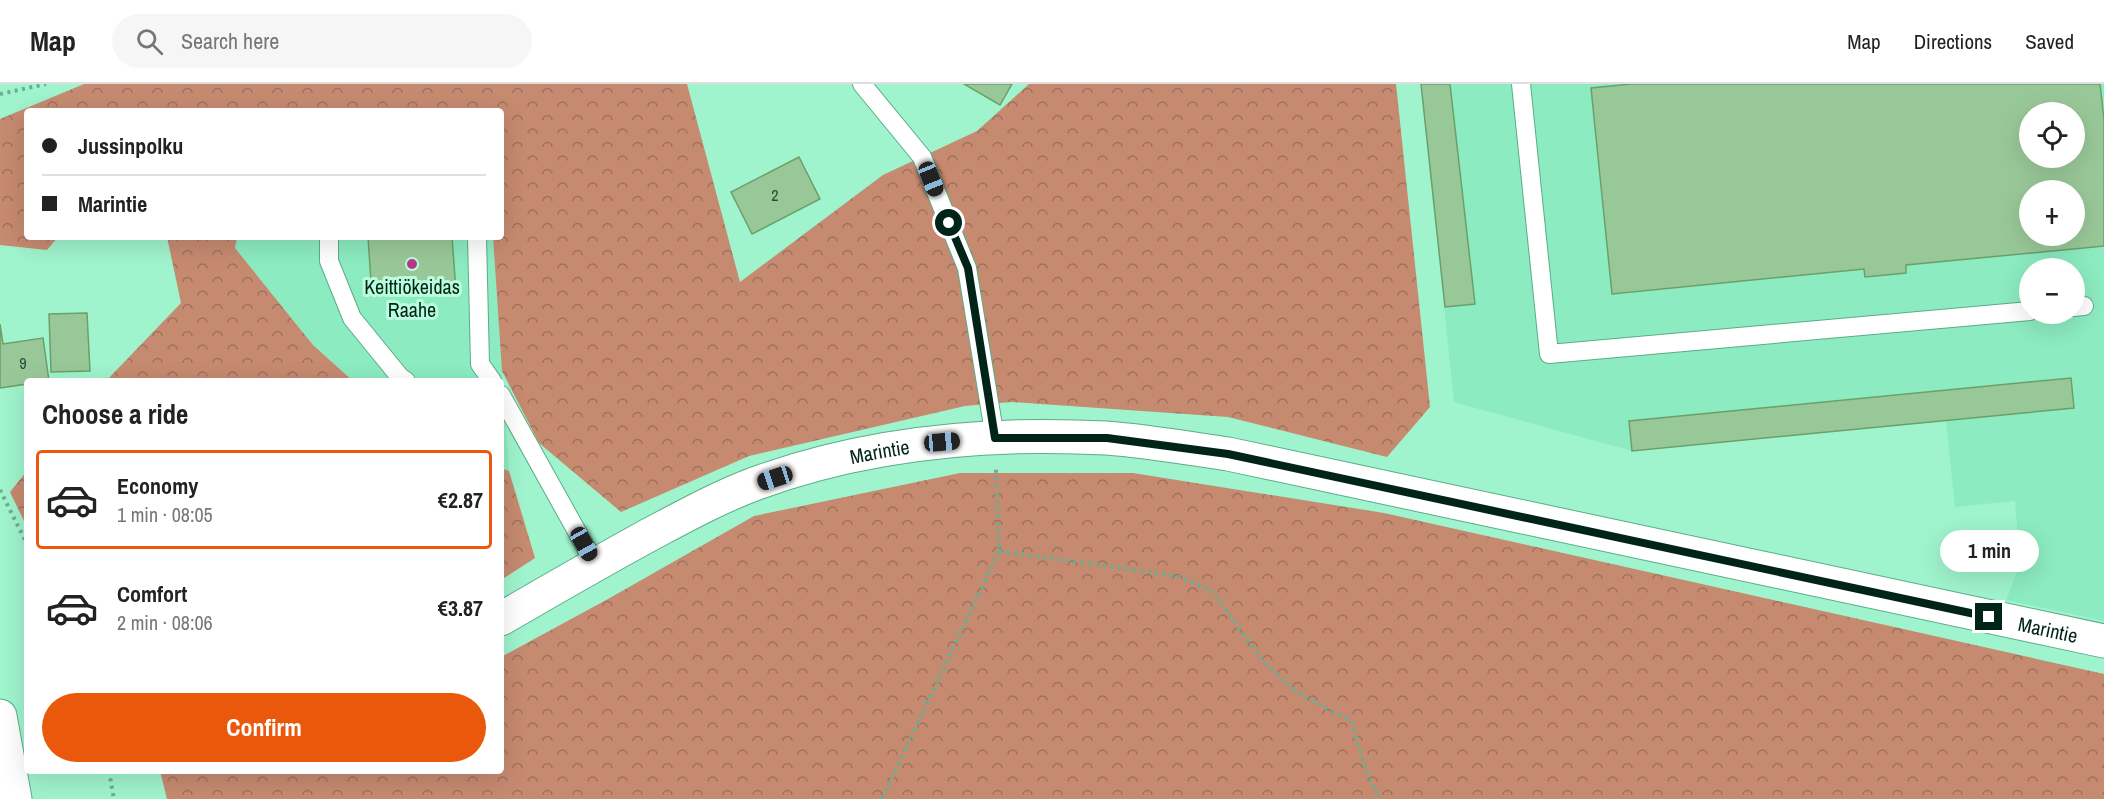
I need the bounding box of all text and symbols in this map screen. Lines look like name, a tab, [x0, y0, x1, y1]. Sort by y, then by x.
search box	[112, 14, 532, 68]
text: Map	[30, 22, 76, 60]
icon: search	[133, 25, 166, 58]
text: Search here	[181, 26, 279, 56]
text: Map	[1847, 27, 1881, 56]
text: Directions	[1914, 27, 1992, 56]
text: Saved	[2025, 27, 2074, 56]
map controls	[2019, 102, 2085, 324]
button: locate	[2019, 102, 2085, 168]
text: Jussinpolku	[78, 131, 183, 161]
car	[916, 159, 946, 199]
button: +	[2019, 180, 2085, 246]
house number: 2	[771, 184, 779, 206]
text: Marintie	[78, 189, 147, 219]
route start	[935, 209, 962, 236]
marker: Keittiökeidas Raahe	[405, 257, 419, 271]
button: −	[2019, 258, 2085, 324]
place label: Keittiökeidas Raahe	[364, 273, 460, 323]
house number: 9	[19, 352, 27, 374]
text: Choose a ride	[42, 396, 188, 432]
car	[923, 431, 961, 453]
street label: Marintie	[847, 432, 911, 470]
car	[755, 464, 795, 492]
text: Economy	[117, 471, 198, 501]
icon: car	[45, 473, 99, 527]
text: €2.87	[438, 485, 483, 515]
text: 1 min · 08:05	[117, 501, 213, 528]
car	[567, 524, 601, 564]
callout: 1 min	[1940, 530, 2038, 572]
text: 1 min	[1968, 537, 2011, 564]
text: Comfort	[117, 579, 187, 609]
icon: car	[45, 581, 99, 635]
text: €3.87	[438, 593, 483, 623]
route end	[1975, 603, 2002, 630]
text: 2 min · 08:06	[117, 609, 213, 636]
street label: Marintie	[2016, 610, 2080, 649]
button: Confirm	[42, 693, 486, 762]

